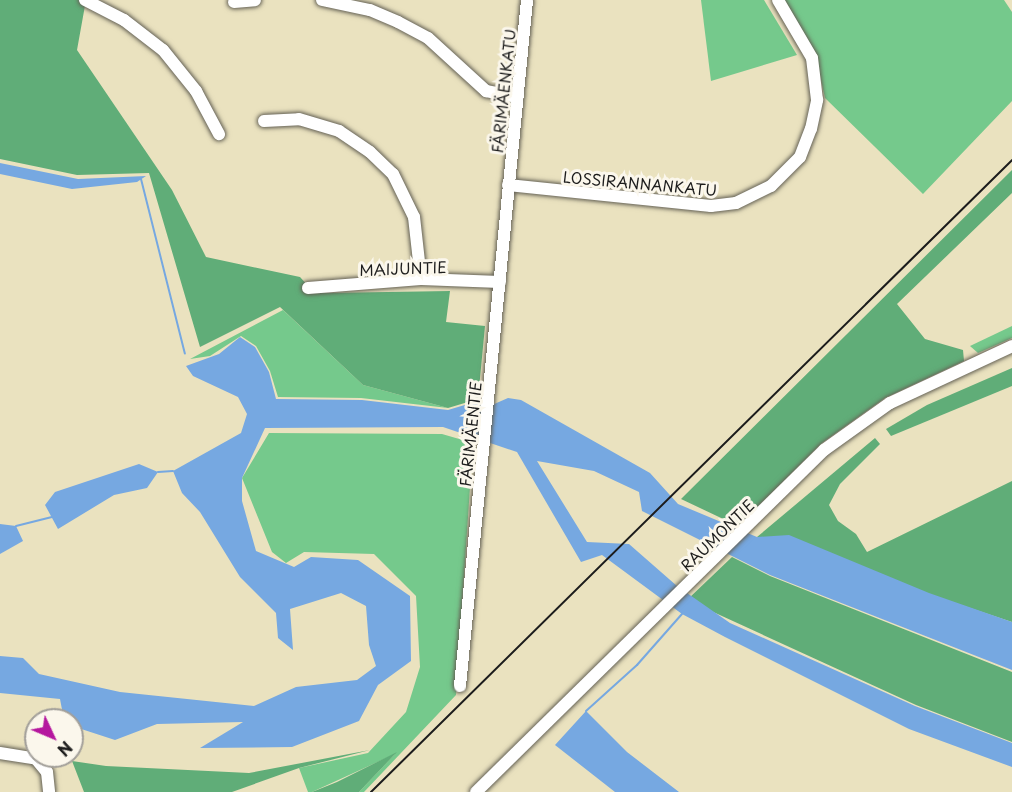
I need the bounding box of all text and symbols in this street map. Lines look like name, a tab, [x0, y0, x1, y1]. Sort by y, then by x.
street label: FÄRIMÄENKATU	[488, 28, 518, 154]
street label: LOSSIRANNANKATU	[562, 167, 718, 199]
street label: MAIJUNTIE	[359, 257, 447, 279]
street label: FÄRIMÄENTIE	[456, 381, 484, 487]
street label: RAUMONTIE	[677, 496, 757, 574]
north arrow	[24, 708, 84, 768]
text: N	[52, 736, 79, 762]

